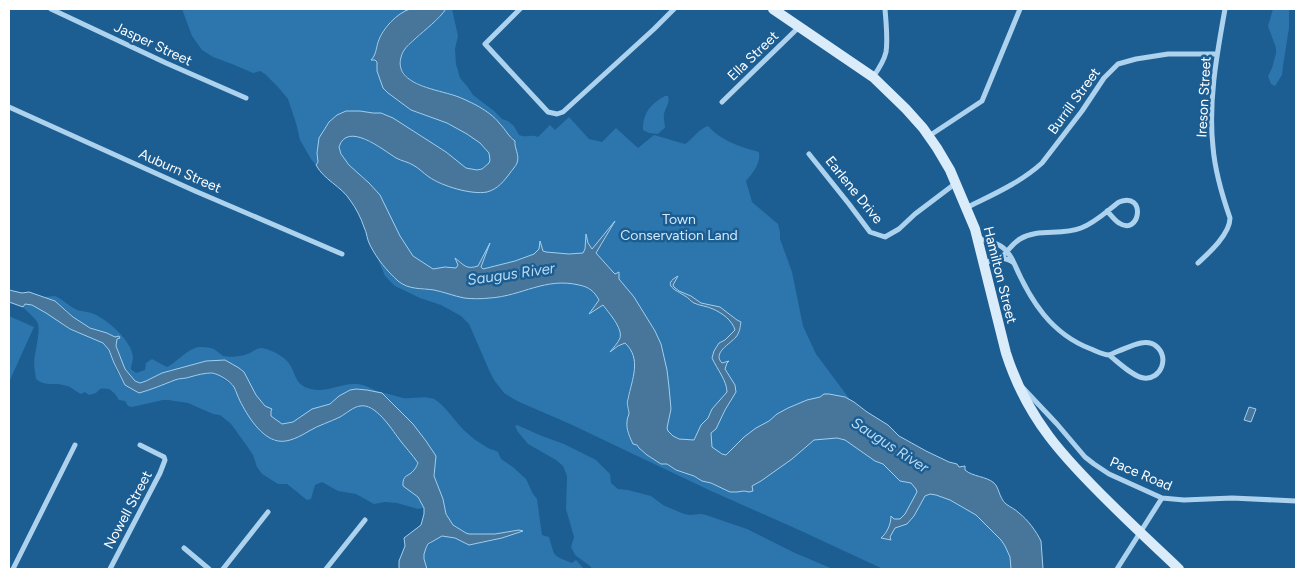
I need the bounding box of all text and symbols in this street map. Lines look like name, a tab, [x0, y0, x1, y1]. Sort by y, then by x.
street label: Jasper Street	[111, 19, 195, 69]
street label: Ella Street	[724, 28, 782, 84]
street label: Ireson Street	[1193, 56, 1215, 138]
street label: Burrill Street	[1044, 64, 1104, 138]
street label: Auburn Street	[136, 145, 224, 197]
street label: Earlene Drive	[822, 153, 887, 228]
park label: Town Conservation Land	[620, 211, 738, 244]
street label: Hamilton Street	[980, 225, 1020, 325]
water label: Saugus River	[466, 259, 557, 289]
water label: Saugus River	[848, 413, 933, 477]
street label: Pace Road	[1107, 453, 1175, 495]
street label: Nowell Street	[100, 468, 156, 552]

